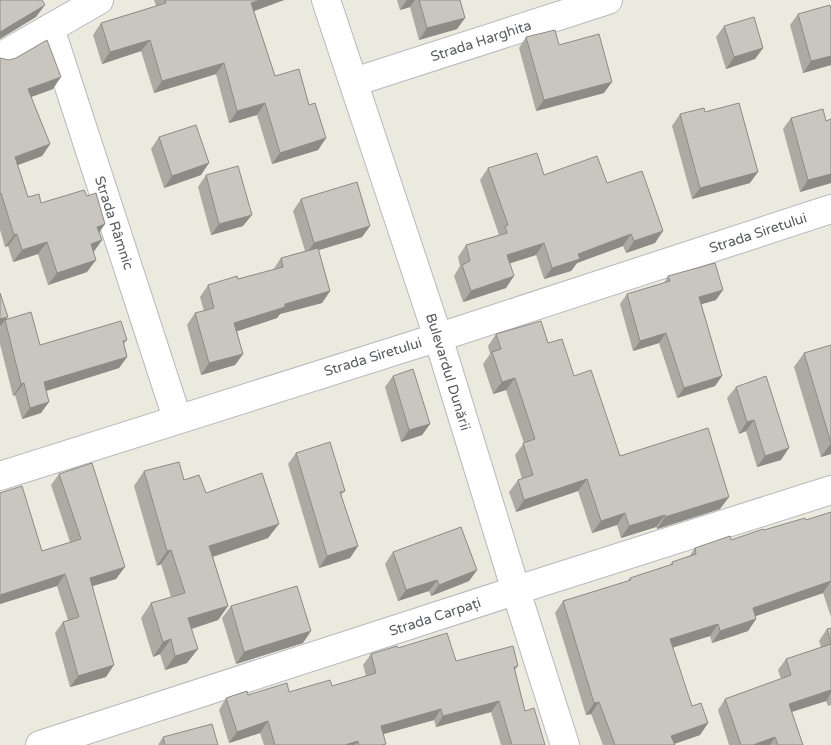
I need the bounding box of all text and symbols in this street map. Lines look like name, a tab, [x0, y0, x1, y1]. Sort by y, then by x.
street label: Strada Harghita	[428, 17, 534, 65]
street label: Strada Râmnic	[91, 174, 137, 272]
street label: Strada Siretului	[707, 209, 809, 257]
street label: Bulevardul Dunării	[422, 311, 474, 433]
street label: Strada Siretului	[322, 334, 424, 380]
street label: Strada Carpați	[387, 594, 483, 640]

